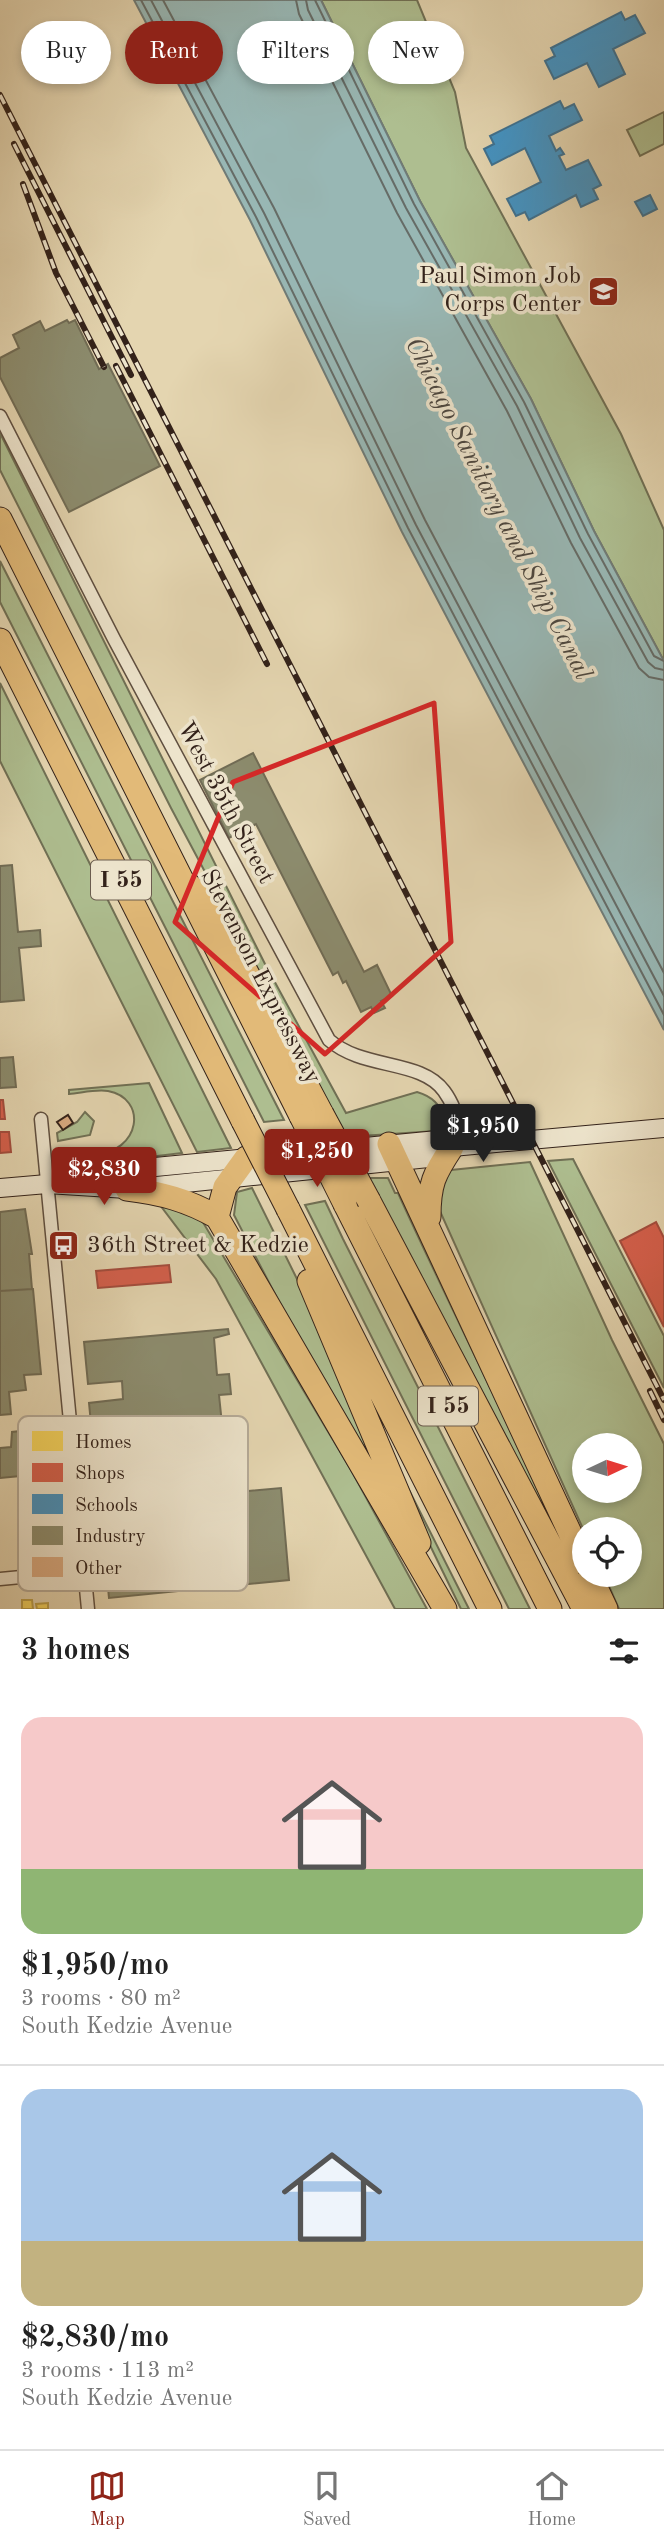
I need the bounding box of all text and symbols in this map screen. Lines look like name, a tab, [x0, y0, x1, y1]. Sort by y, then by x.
chip: Buy	[21, 21, 111, 84]
chip: Rent	[125, 21, 223, 84]
chip: Filters	[237, 21, 354, 84]
chip: New	[368, 21, 464, 84]
place label: Paul Simon Job Corps Center	[419, 265, 581, 317]
school or university icon: Paul Simon Job Corps Center	[587, 274, 621, 308]
water label: Chicago Sanitary and Ship Canal	[400, 333, 596, 685]
street label: West 35th Street	[172, 718, 278, 888]
road number: I 55	[91, 860, 151, 900]
street label: Stevenson Expressway	[195, 866, 325, 1088]
pin: $1,950	[426, 1104, 540, 1164]
text: $1,950	[446, 1115, 520, 1138]
pin: $1,250	[260, 1130, 374, 1189]
text: $1,250	[280, 1140, 354, 1163]
pin: $2,830	[47, 1148, 161, 1207]
text: $2,830	[67, 1158, 141, 1181]
bus stop icon: 36th Street & Kedzie	[47, 1229, 81, 1263]
place label: 36th Street & Kedzie	[87, 1234, 309, 1258]
road number: I 55	[418, 1386, 478, 1426]
legend	[18, 1416, 248, 1591]
north arrow	[572, 1433, 642, 1503]
map controls	[572, 1433, 642, 1587]
text: Homes	[75, 1434, 131, 1453]
text: Shops	[75, 1465, 125, 1484]
text: Schools	[75, 1497, 138, 1516]
button: locate	[572, 1517, 642, 1587]
text: Industry	[75, 1528, 146, 1547]
text: Other	[75, 1560, 122, 1579]
icon: filters	[605, 1632, 643, 1670]
text: 3 homes	[21, 1636, 130, 1666]
icon: home	[269, 1762, 395, 1888]
text: $1,950/mo	[21, 1951, 169, 1981]
text: 3 rooms · 80 m²	[21, 1987, 181, 2010]
text: South Kedzie Avenue	[21, 2015, 232, 2038]
icon: home	[269, 2134, 395, 2260]
text: $2,830/mo	[21, 2323, 169, 2353]
text: 3 rooms · 113 m²	[21, 2359, 194, 2382]
text: South Kedzie Avenue	[21, 2387, 232, 2410]
tab: Map	[88, 2467, 126, 2532]
tab: Saved	[303, 2467, 351, 2532]
tab: Home	[528, 2467, 576, 2532]

